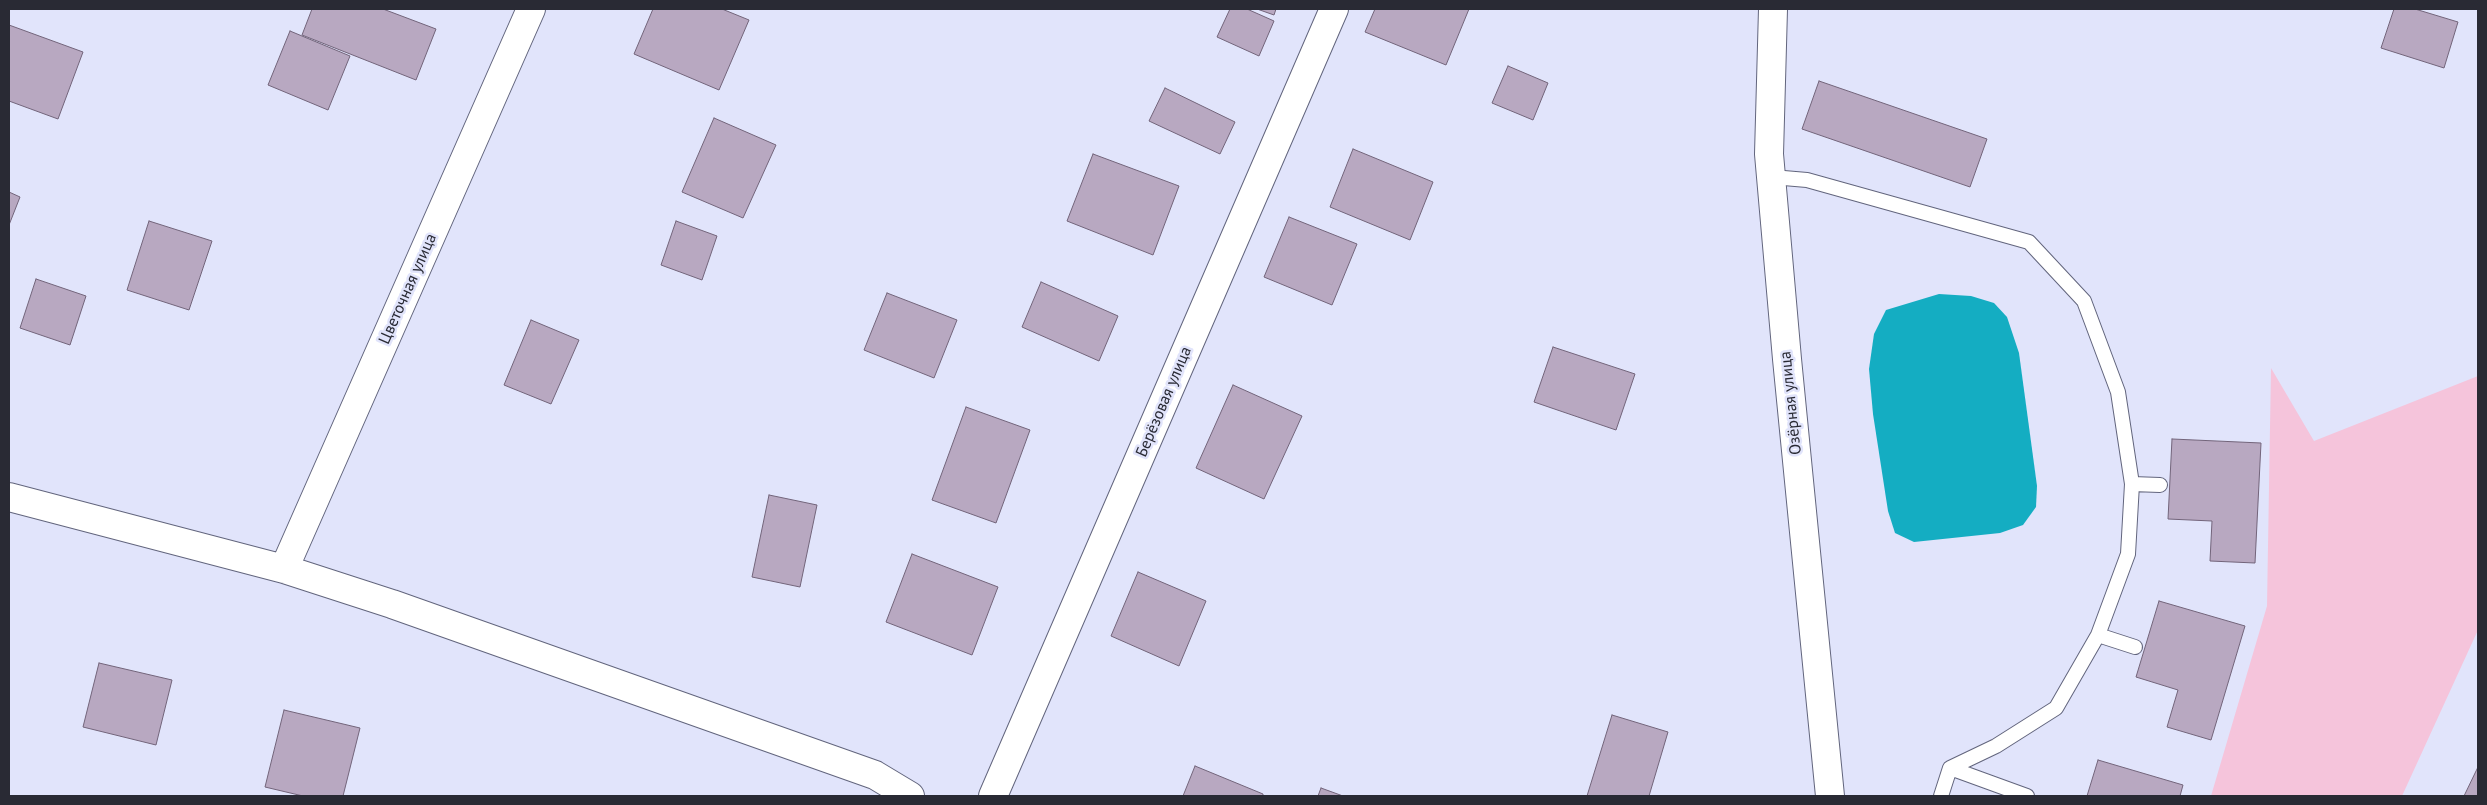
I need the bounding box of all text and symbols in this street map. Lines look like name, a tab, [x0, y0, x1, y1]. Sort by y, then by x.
street label: Цветочная улица	[375, 231, 441, 347]
street label: Берёзовая улица	[1132, 344, 1196, 460]
street label: Озёрная улица	[1776, 350, 1806, 456]

